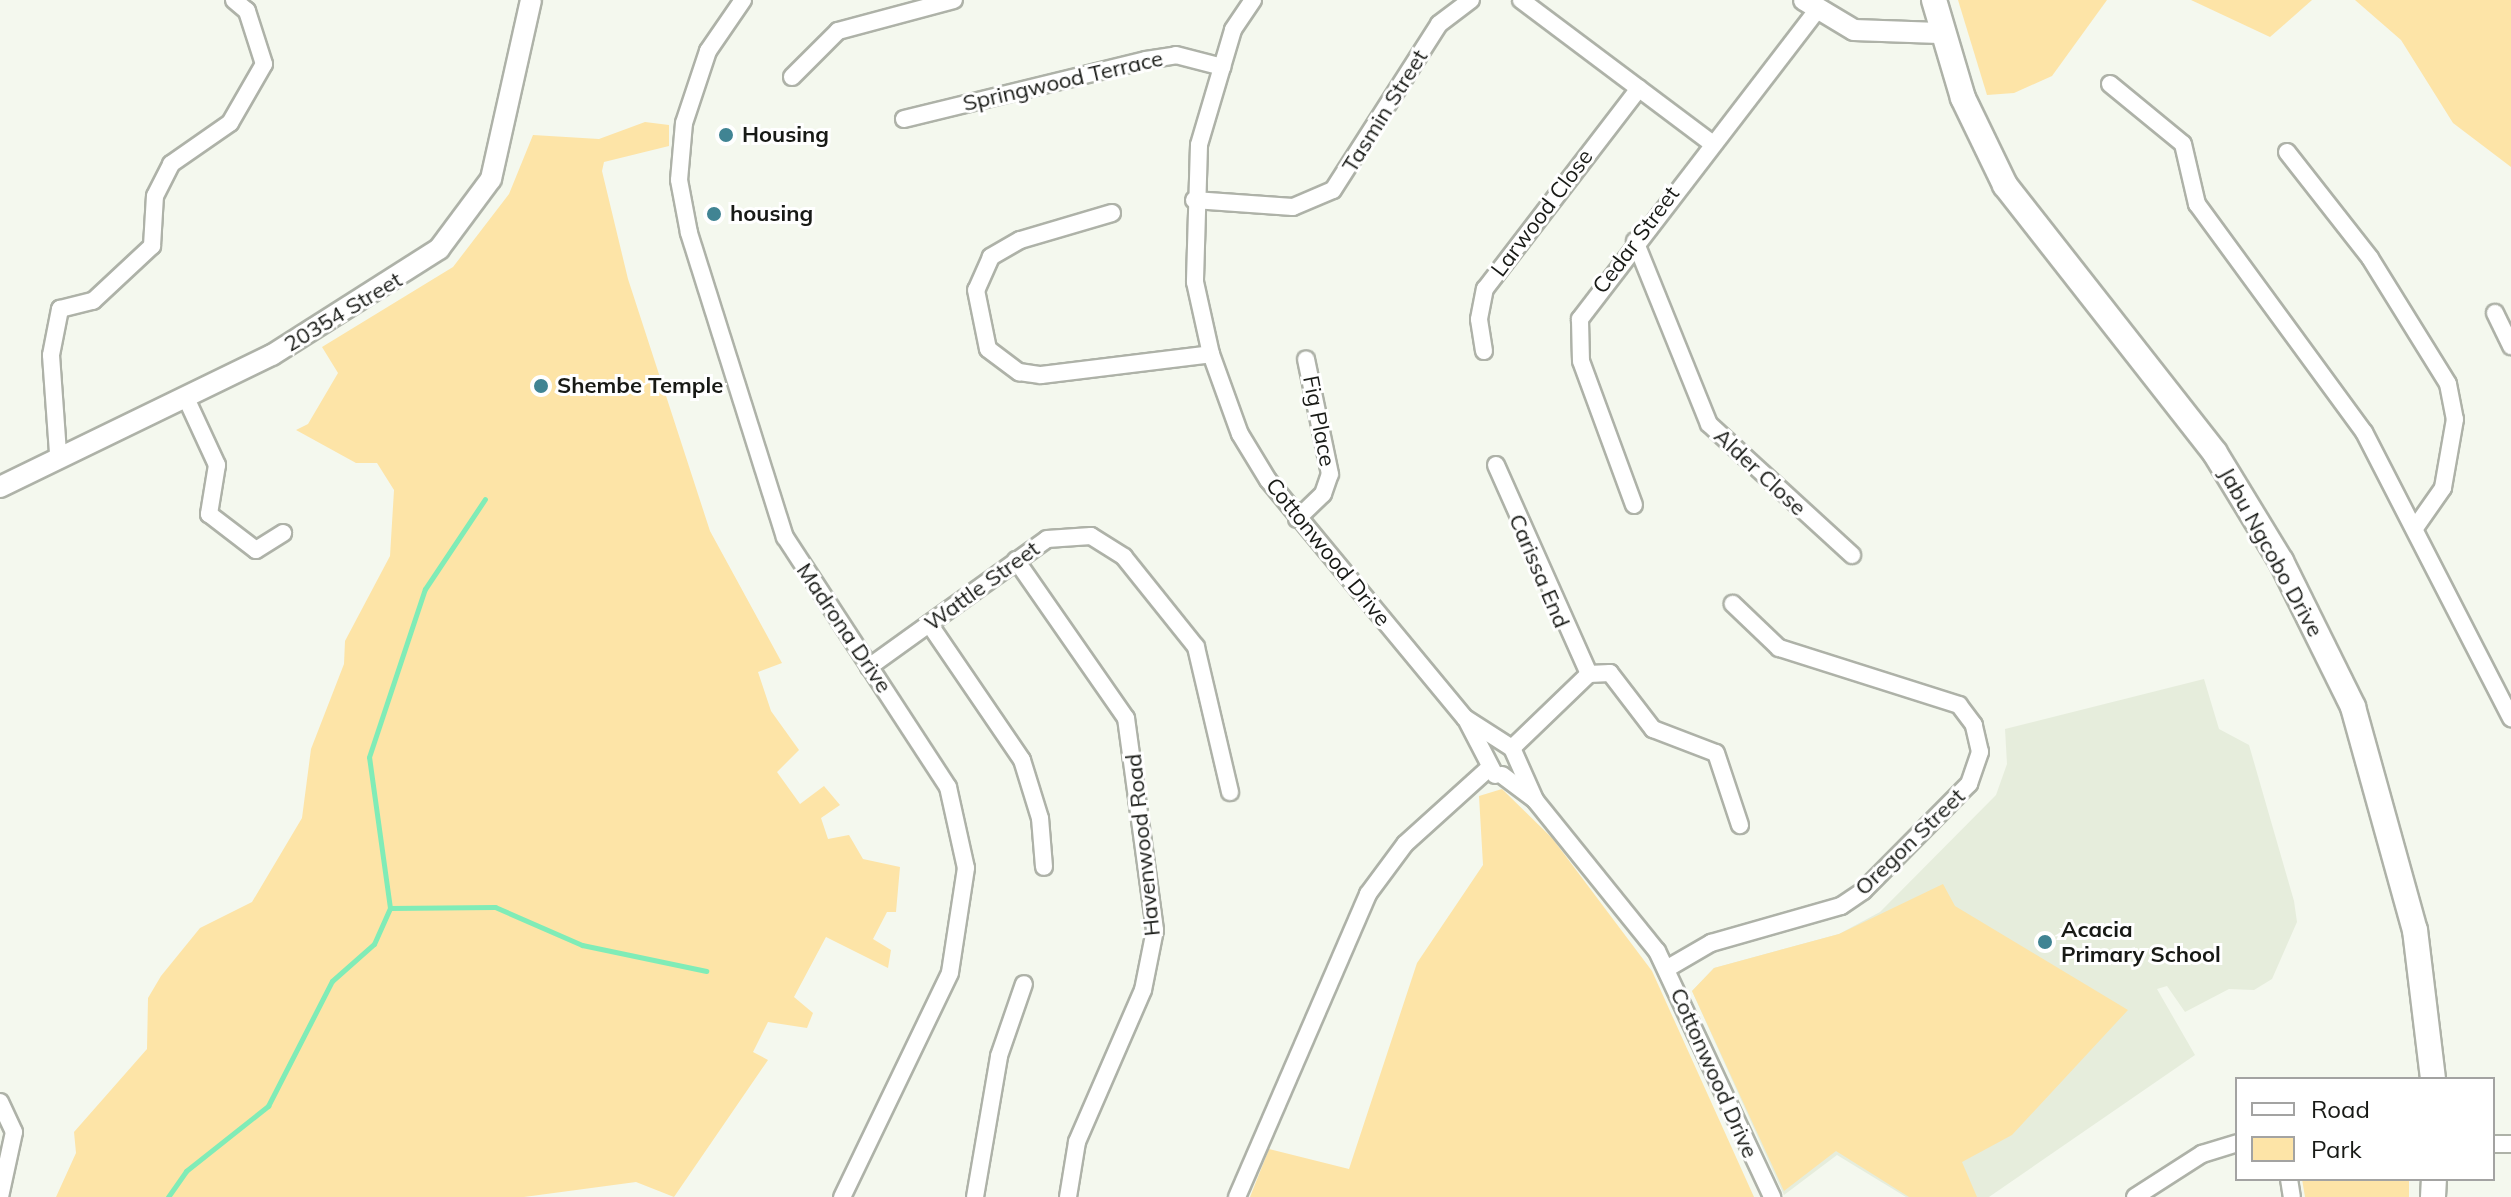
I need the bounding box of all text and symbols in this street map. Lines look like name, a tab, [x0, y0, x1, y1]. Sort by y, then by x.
street label: Springwood Terrace	[960, 45, 1166, 117]
street label: Tasmin Street	[1337, 45, 1433, 177]
place label: Housing	[742, 122, 829, 148]
marker: Housing	[717, 126, 735, 144]
street label: Larwood Close	[1486, 144, 1598, 282]
street label: Cedar Street	[1587, 181, 1685, 299]
place label: housing	[730, 201, 813, 227]
marker: housing	[705, 205, 723, 223]
street label: 20354 Street	[279, 267, 407, 357]
place label: Shembe Temple	[557, 373, 723, 399]
street label: Fig Place	[1297, 373, 1341, 469]
marker: Shembe Temple	[532, 377, 550, 395]
street label: Alder Close	[1709, 423, 1811, 521]
street label: Jabu Ngcobo Drive	[2213, 463, 2329, 641]
street label: Cottonwood Drive	[1260, 472, 1396, 632]
street label: Carissa End	[1503, 510, 1575, 632]
street label: Wattle Street	[920, 536, 1044, 636]
street label: Madrona Drive	[791, 558, 897, 698]
street label: Havenwood Road	[1120, 753, 1166, 937]
street label: Oregon Street	[1850, 783, 1970, 901]
place label: Acacia Primary School	[2061, 916, 2221, 968]
marker: Acacia Primary School	[2036, 933, 2054, 951]
street label: Cottonwood Drive	[1665, 984, 1763, 1162]
legend	[2235, 1077, 2495, 1181]
text: Road	[2311, 1094, 2370, 1124]
text: Park	[2311, 1134, 2362, 1164]

